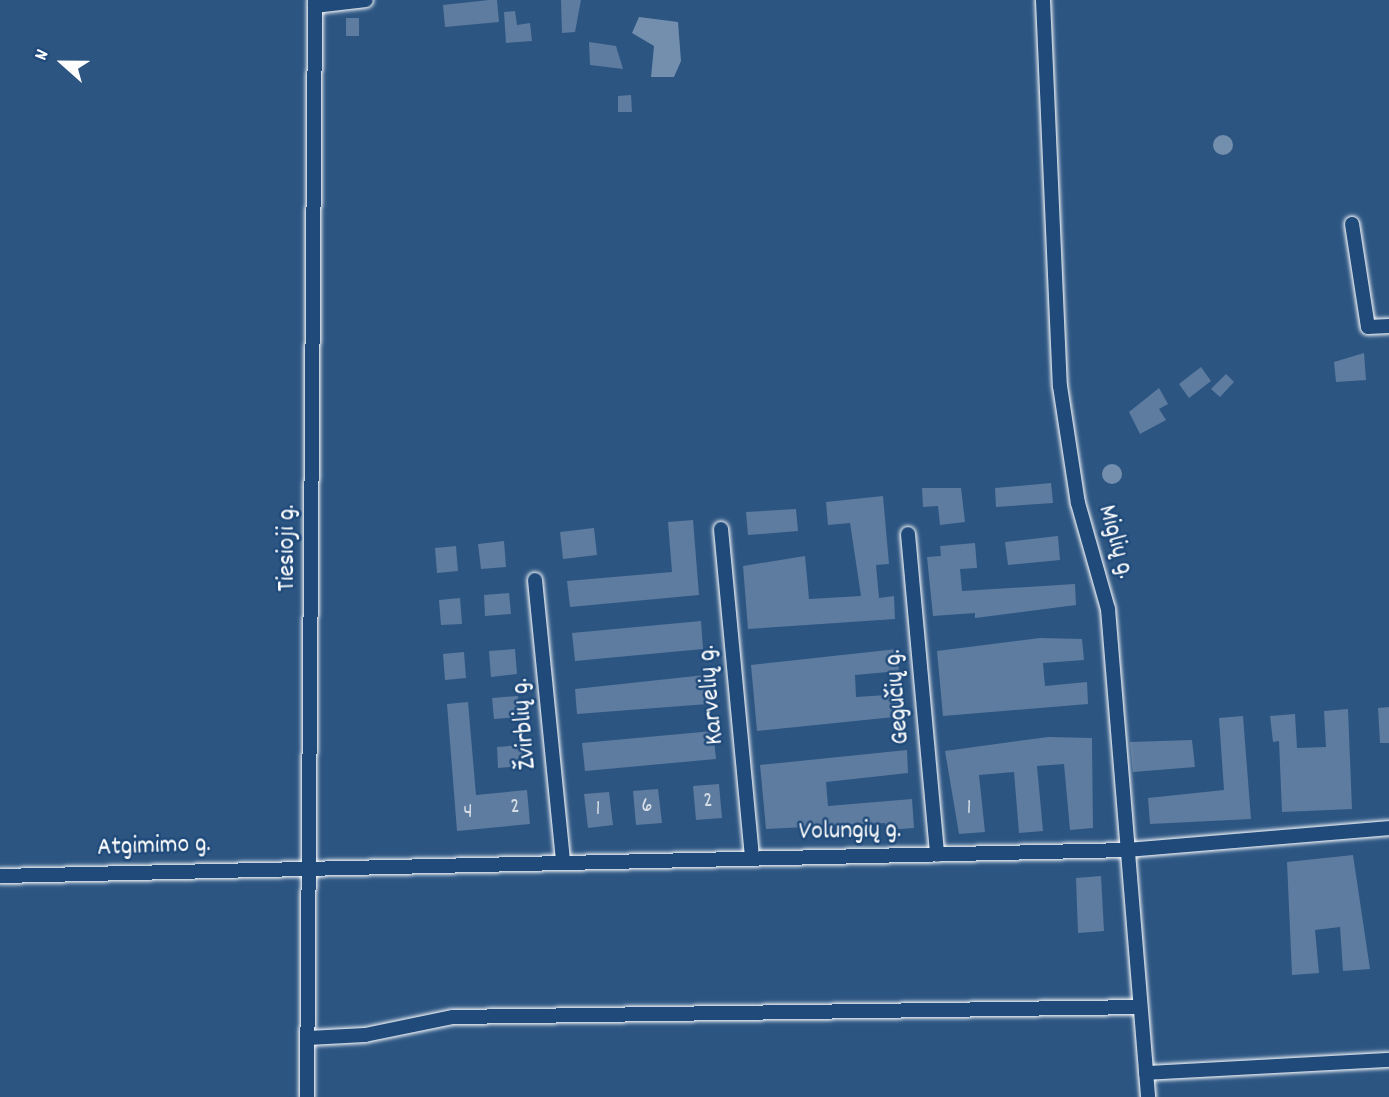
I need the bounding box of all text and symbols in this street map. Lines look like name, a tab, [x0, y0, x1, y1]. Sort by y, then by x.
north arrow	[28, 28, 98, 98]
text: N	[29, 46, 57, 65]
street label: Miglių g.	[1090, 502, 1140, 582]
street label: Tiesioji g.	[272, 504, 304, 592]
street label: Karvelių g.	[692, 644, 732, 746]
street label: Gegučių g.	[878, 648, 918, 746]
street label: Žvirblių g.	[505, 677, 545, 771]
house number: 2	[703, 788, 713, 816]
house number: 6	[641, 793, 653, 821]
house number: 2	[510, 794, 520, 822]
house number: 1	[966, 795, 972, 823]
house number: 1	[595, 796, 601, 824]
house number: 4	[463, 799, 473, 827]
street label: Volungių g.	[798, 816, 902, 848]
street label: Atgimimo g.	[97, 829, 211, 865]

